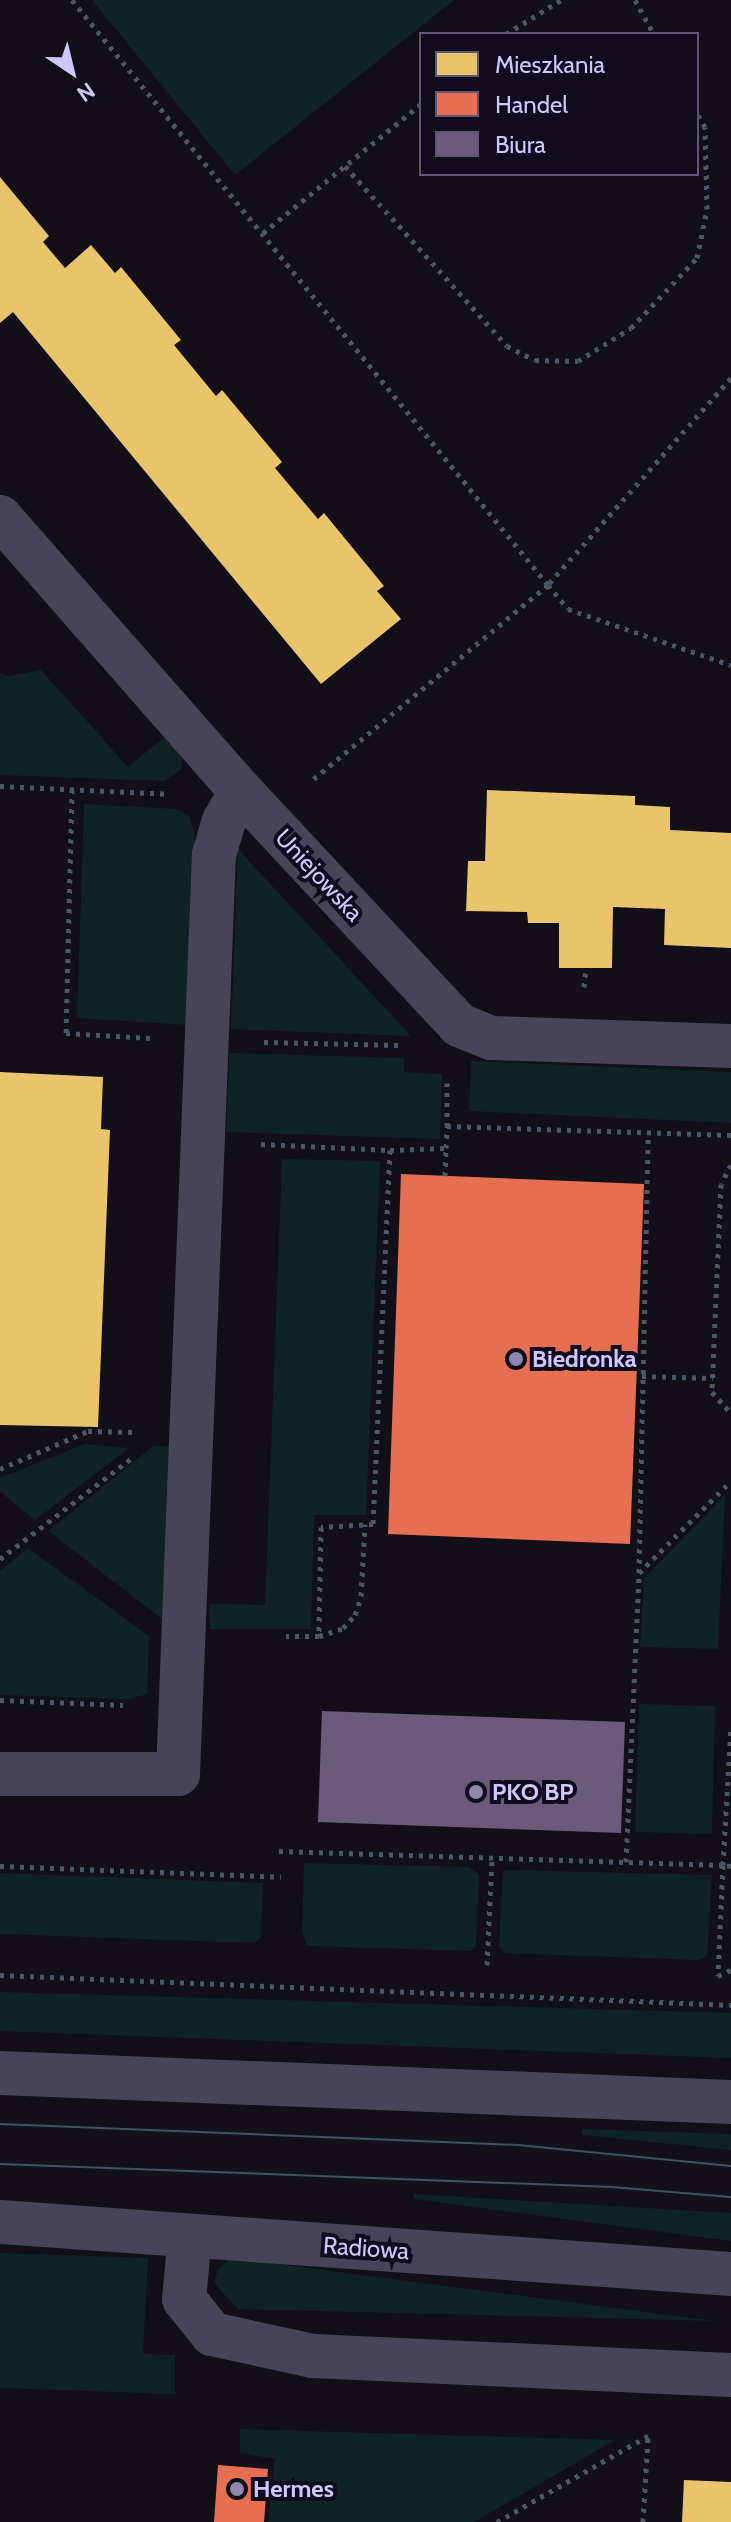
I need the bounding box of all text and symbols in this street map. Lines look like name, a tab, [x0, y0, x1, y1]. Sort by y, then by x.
north arrow	[32, 32, 112, 112]
legend	[419, 32, 699, 176]
text: Mieszkania	[495, 50, 605, 79]
text: N	[72, 77, 100, 108]
text: Handel	[495, 90, 568, 119]
text: Biura	[495, 130, 546, 159]
street label: Uniejowska	[269, 823, 369, 927]
place label: Biedronka	[532, 1345, 637, 1373]
marker: Biedronka	[507, 1350, 525, 1368]
place label: PKO BP	[492, 1778, 574, 1806]
marker: PKO BP	[467, 1783, 485, 1801]
street label: Radiowa	[322, 2231, 410, 2265]
place label: Hermes	[253, 2475, 334, 2503]
marker: Hermes	[228, 2480, 246, 2498]

